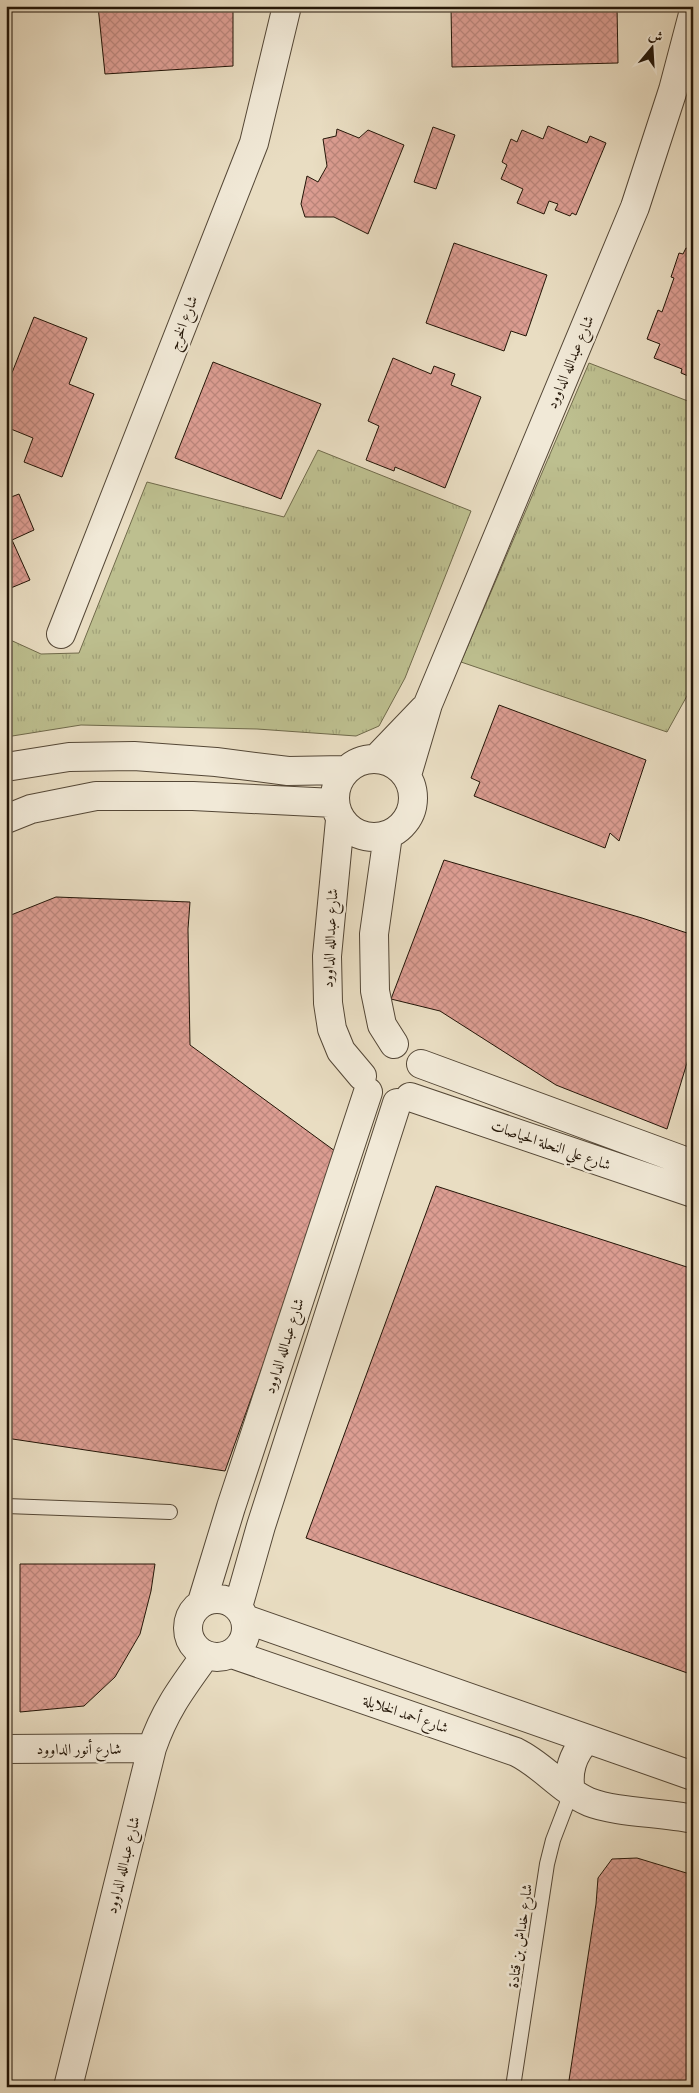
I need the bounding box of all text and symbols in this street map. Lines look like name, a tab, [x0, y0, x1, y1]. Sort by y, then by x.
north arrow	[626, 22, 676, 72]
text: ش	[646, 26, 665, 47]
street label: شارع الخرج	[164, 293, 205, 354]
street label: شارع عبدالله الداوود	[542, 313, 601, 413]
street label: شارع عبدالله الداوود	[318, 888, 346, 988]
street label: شارع علي النحلة الحياصات	[487, 1116, 613, 1179]
street label: شارع عبدالله الداوود	[260, 1296, 312, 1397]
street label: شارع أحمد الخلايلة	[359, 1689, 452, 1741]
street label: شارع أنور الداوود	[37, 1738, 121, 1762]
street label: شارع عبدالله الداوود	[102, 1815, 148, 1916]
street label: شارع خداش بن قتادة	[504, 1883, 540, 1990]

